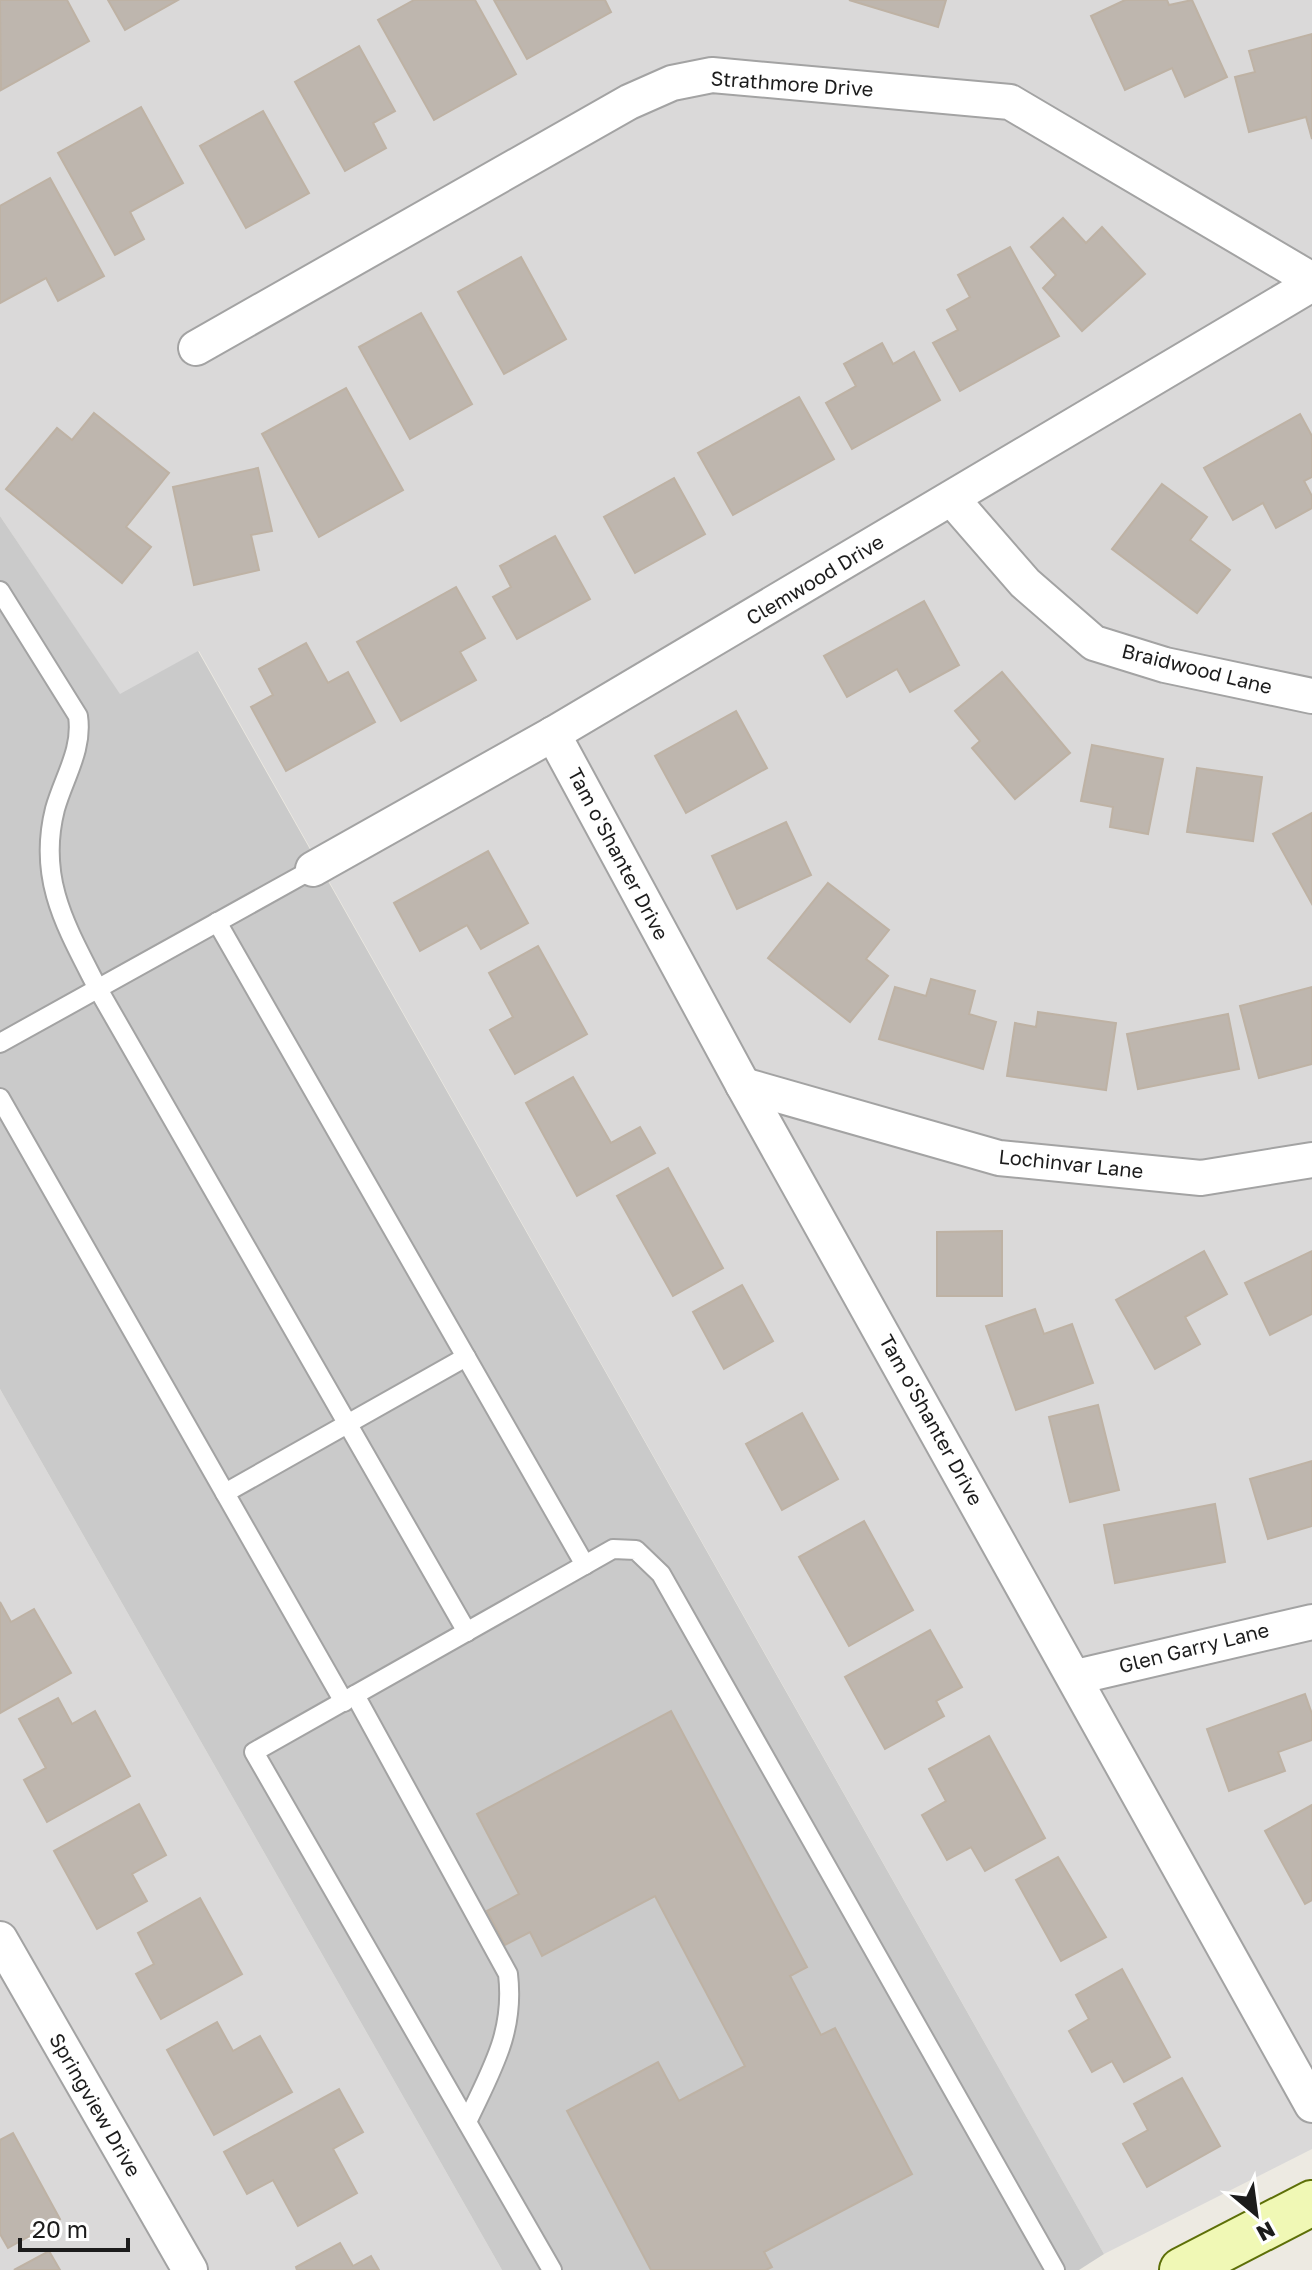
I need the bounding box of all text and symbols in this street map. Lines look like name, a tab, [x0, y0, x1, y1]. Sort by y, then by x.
street label: Strathmore Drive	[710, 65, 874, 101]
street label: Clemwood Drive	[742, 529, 887, 630]
street label: Braidwood Lane	[1120, 638, 1275, 698]
street label: Tam o'Shanter Drive	[563, 763, 674, 944]
street label: Lochinvar Lane	[998, 1143, 1145, 1183]
street label: Tam o'Shanter Drive	[875, 1330, 989, 1509]
street label: Glen Garry Lane	[1116, 1617, 1271, 1677]
street label: Springview Drive	[45, 2029, 147, 2180]
north arrow	[1216, 2174, 1296, 2254]
scale bar	[20, 2202, 128, 2252]
text: 20 m	[32, 2214, 88, 2243]
text: N	[1252, 2216, 1280, 2248]

